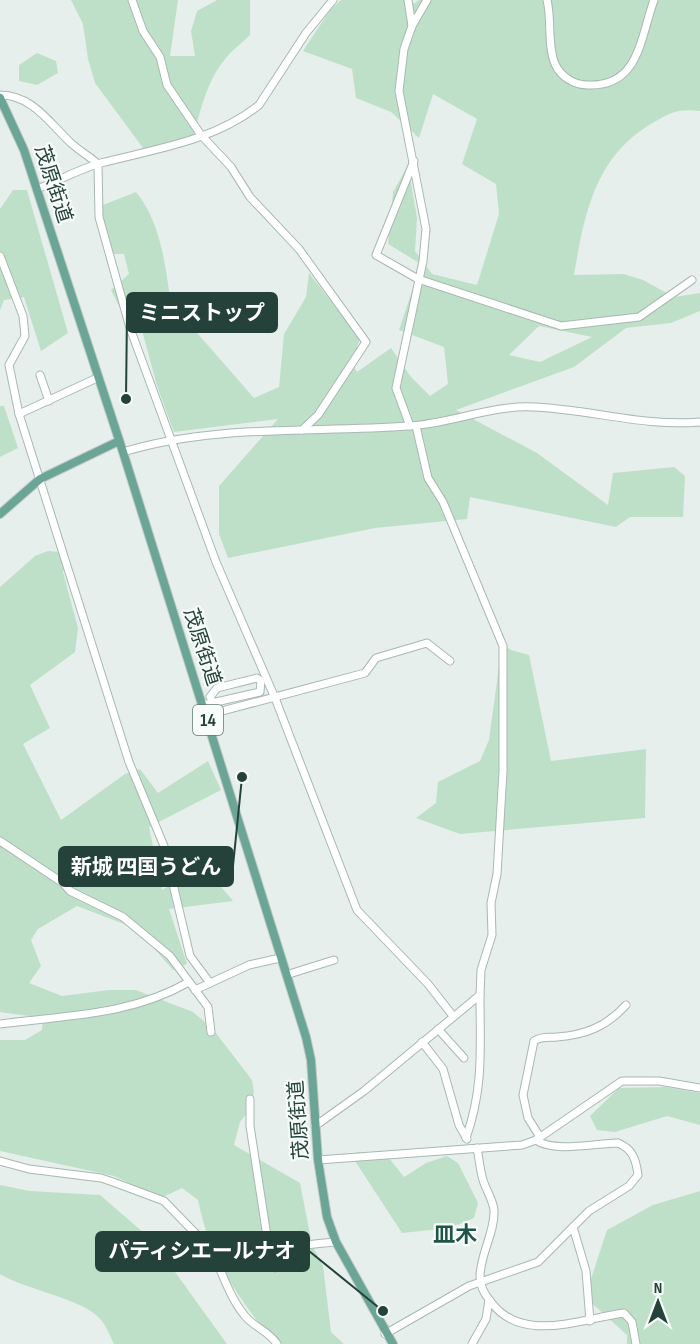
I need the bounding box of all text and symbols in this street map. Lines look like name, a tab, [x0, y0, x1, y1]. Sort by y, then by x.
street label: 茂原街道	[29, 142, 77, 226]
callout: ミニストップ	[127, 293, 277, 332]
text: ミニストップ	[139, 301, 265, 326]
street label: 茂原街道	[178, 605, 226, 689]
road number: 14	[193, 705, 223, 735]
callout: 新城 四国うどん	[59, 847, 233, 886]
text: 新城 四国うどん	[71, 855, 221, 880]
street label: 茂原街道	[284, 1079, 314, 1161]
district label: 皿木	[433, 1222, 477, 1249]
callout: パティシエールナオ	[96, 1232, 309, 1271]
text: パティシエールナオ	[108, 1239, 296, 1264]
north arrow	[628, 1272, 688, 1332]
text: N	[654, 1279, 662, 1298]

